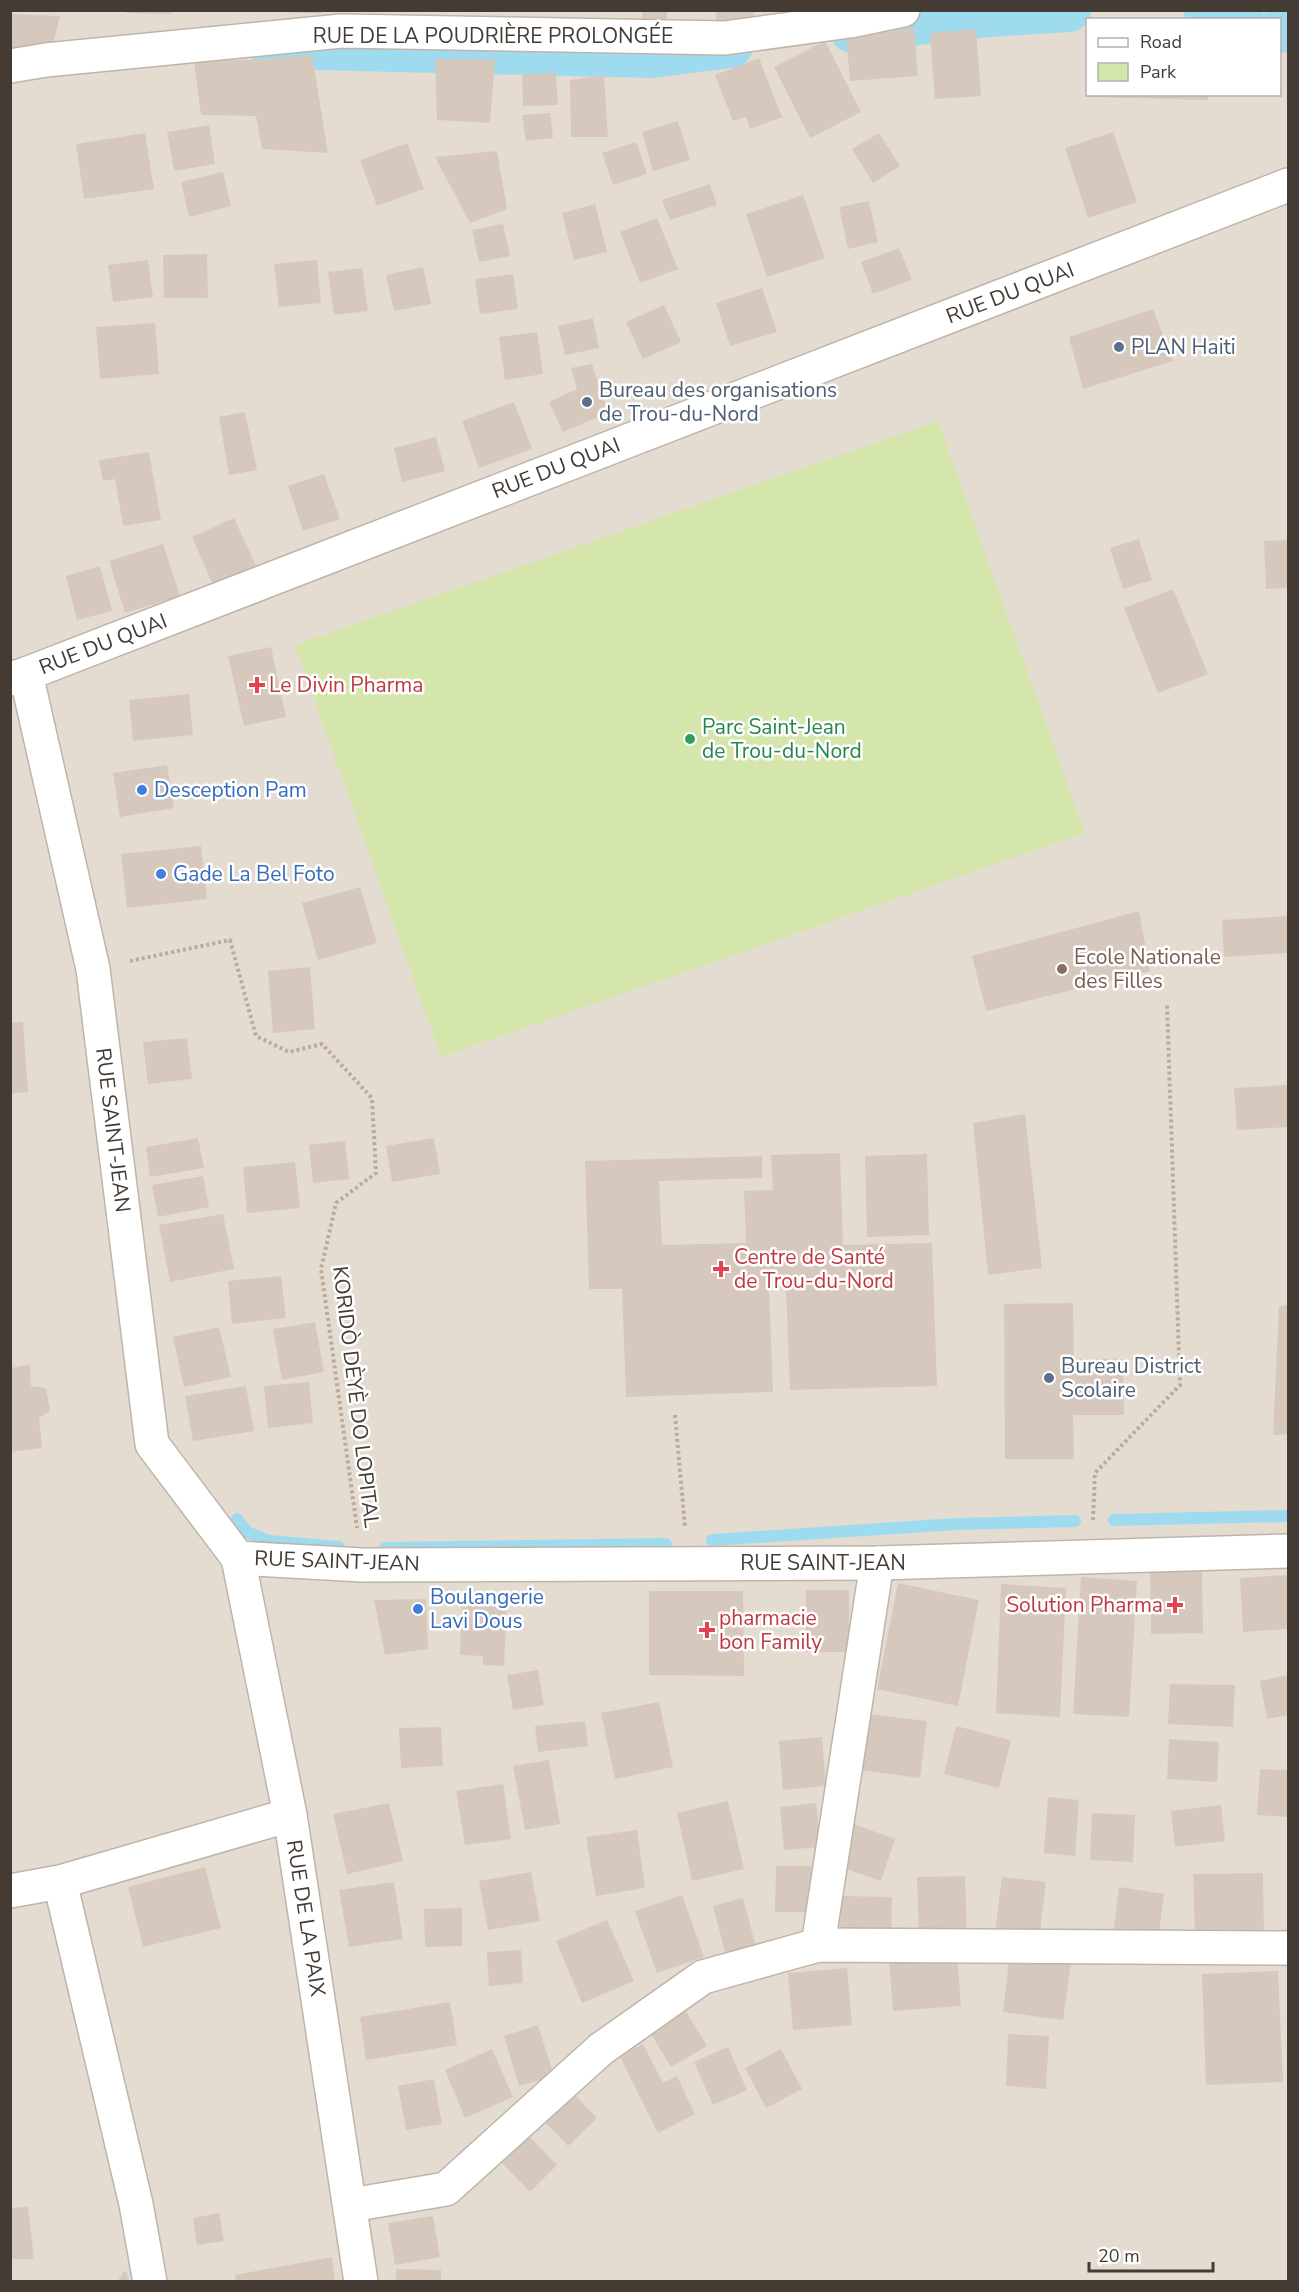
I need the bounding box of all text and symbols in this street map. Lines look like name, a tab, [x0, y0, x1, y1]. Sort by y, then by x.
legend	[1086, 18, 1281, 96]
street label: RUE DE LA POUDRIÈRE PROLONGÉE	[313, 22, 673, 50]
text: Road	[1140, 30, 1182, 54]
text: Park	[1140, 60, 1177, 84]
street label: RUE DU QUAI	[942, 256, 1078, 330]
place label: PLAN Haiti	[1131, 333, 1236, 361]
marker: PLAN Haiti	[1112, 340, 1126, 354]
place label: Bureau des organisations de Trou-du-Nord	[599, 376, 837, 428]
marker: Bureau des organisations de Trou-du-Nord	[580, 395, 594, 409]
street label: RUE DU QUAI	[488, 431, 624, 505]
street label: RUE DU QUAI	[35, 607, 171, 681]
place label: Le Divin Pharma	[269, 671, 423, 699]
marker: Le Divin Pharma	[250, 678, 264, 692]
place label: Parc Saint-Jean de Trou-du-Nord	[702, 713, 862, 765]
marker: Parc Saint-Jean de Trou-du-Nord	[683, 732, 697, 746]
place label: Desception Pam	[154, 776, 307, 804]
marker: Desception Pam	[135, 783, 149, 797]
place label: Gade La Bel Foto	[173, 860, 335, 888]
marker: Gade La Bel Foto	[154, 867, 168, 881]
place label: Ecole Nationale des Filles	[1074, 943, 1221, 995]
marker: Ecole Nationale des Filles	[1055, 962, 1069, 976]
street label: RUE SAINT-JEAN	[89, 1046, 137, 1214]
place label: Centre de Santé de Trou-du-Nord	[734, 1243, 894, 1295]
marker: Centre de Santé de Trou-du-Nord	[712, 1260, 730, 1278]
street label: KORIDÒ DÈYÈ DO LOPITAL	[326, 1264, 386, 1530]
place label: Bureau District Scolaire	[1061, 1352, 1202, 1404]
marker: Bureau District Scolaire	[1042, 1371, 1056, 1385]
street label: RUE SAINT-JEAN	[254, 1544, 420, 1578]
street label: RUE SAINT-JEAN	[740, 1549, 906, 1577]
place label: Boulangerie Lavi Dous	[430, 1583, 544, 1635]
place label: Solution Pharma	[1006, 1591, 1163, 1619]
marker: Solution Pharma	[1168, 1598, 1182, 1612]
marker: Boulangerie Lavi Dous	[411, 1602, 425, 1616]
place label: pharmacie bon Family	[719, 1604, 822, 1656]
marker: pharmacie bon Family	[700, 1623, 714, 1637]
street label: RUE DE LA PAIX	[280, 1838, 332, 1999]
scale bar	[1089, 2235, 1214, 2273]
text: 20 m	[1098, 2244, 1140, 2268]

